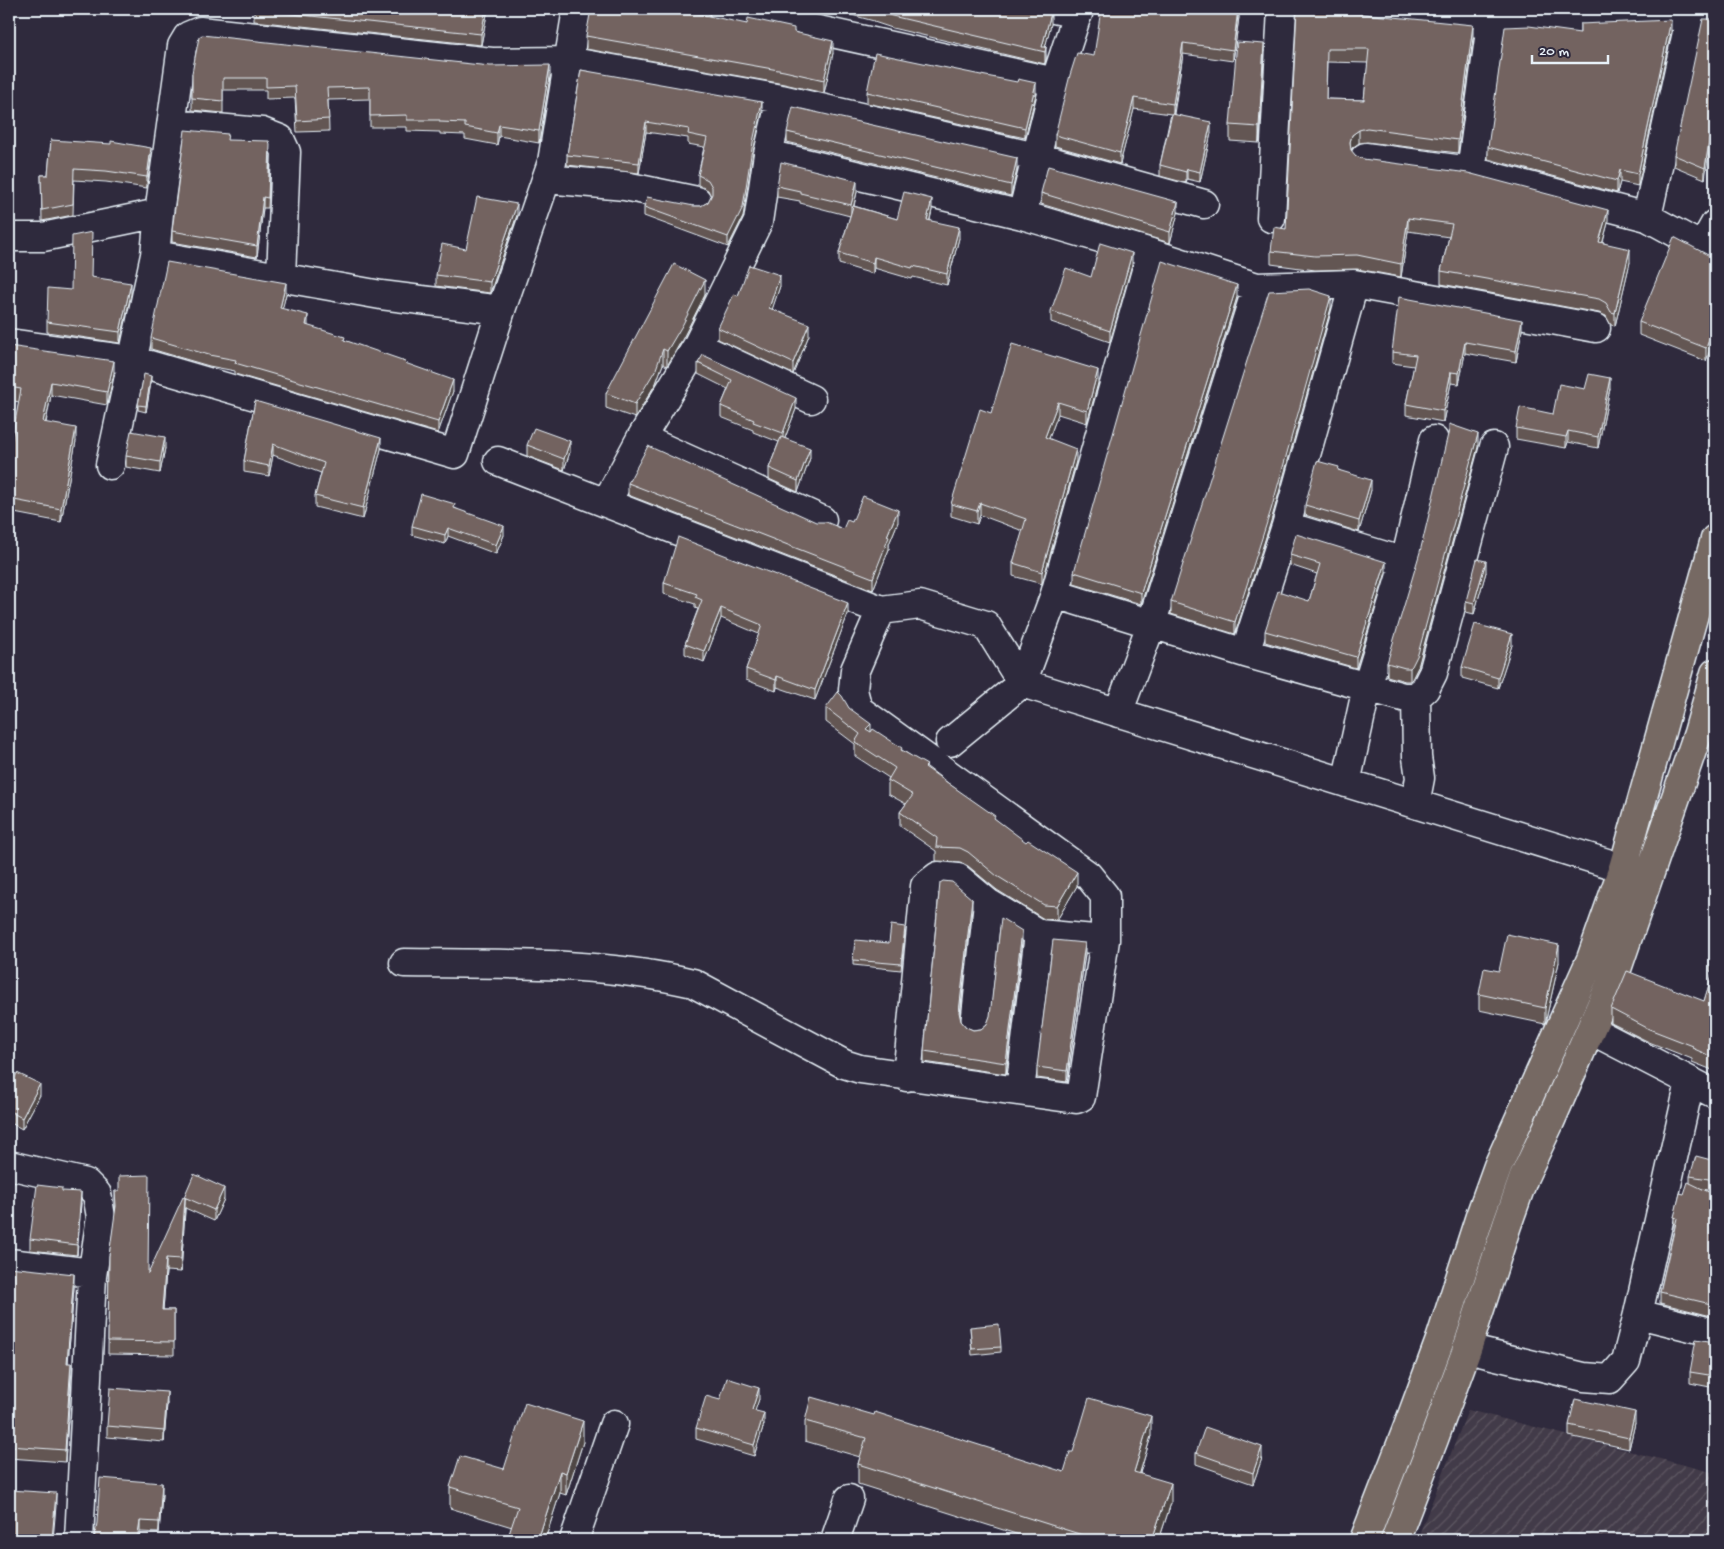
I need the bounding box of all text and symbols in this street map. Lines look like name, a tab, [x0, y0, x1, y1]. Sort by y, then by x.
scale bar	[1532, 32, 1608, 64]
text: 20 m	[1539, 43, 1569, 61]

